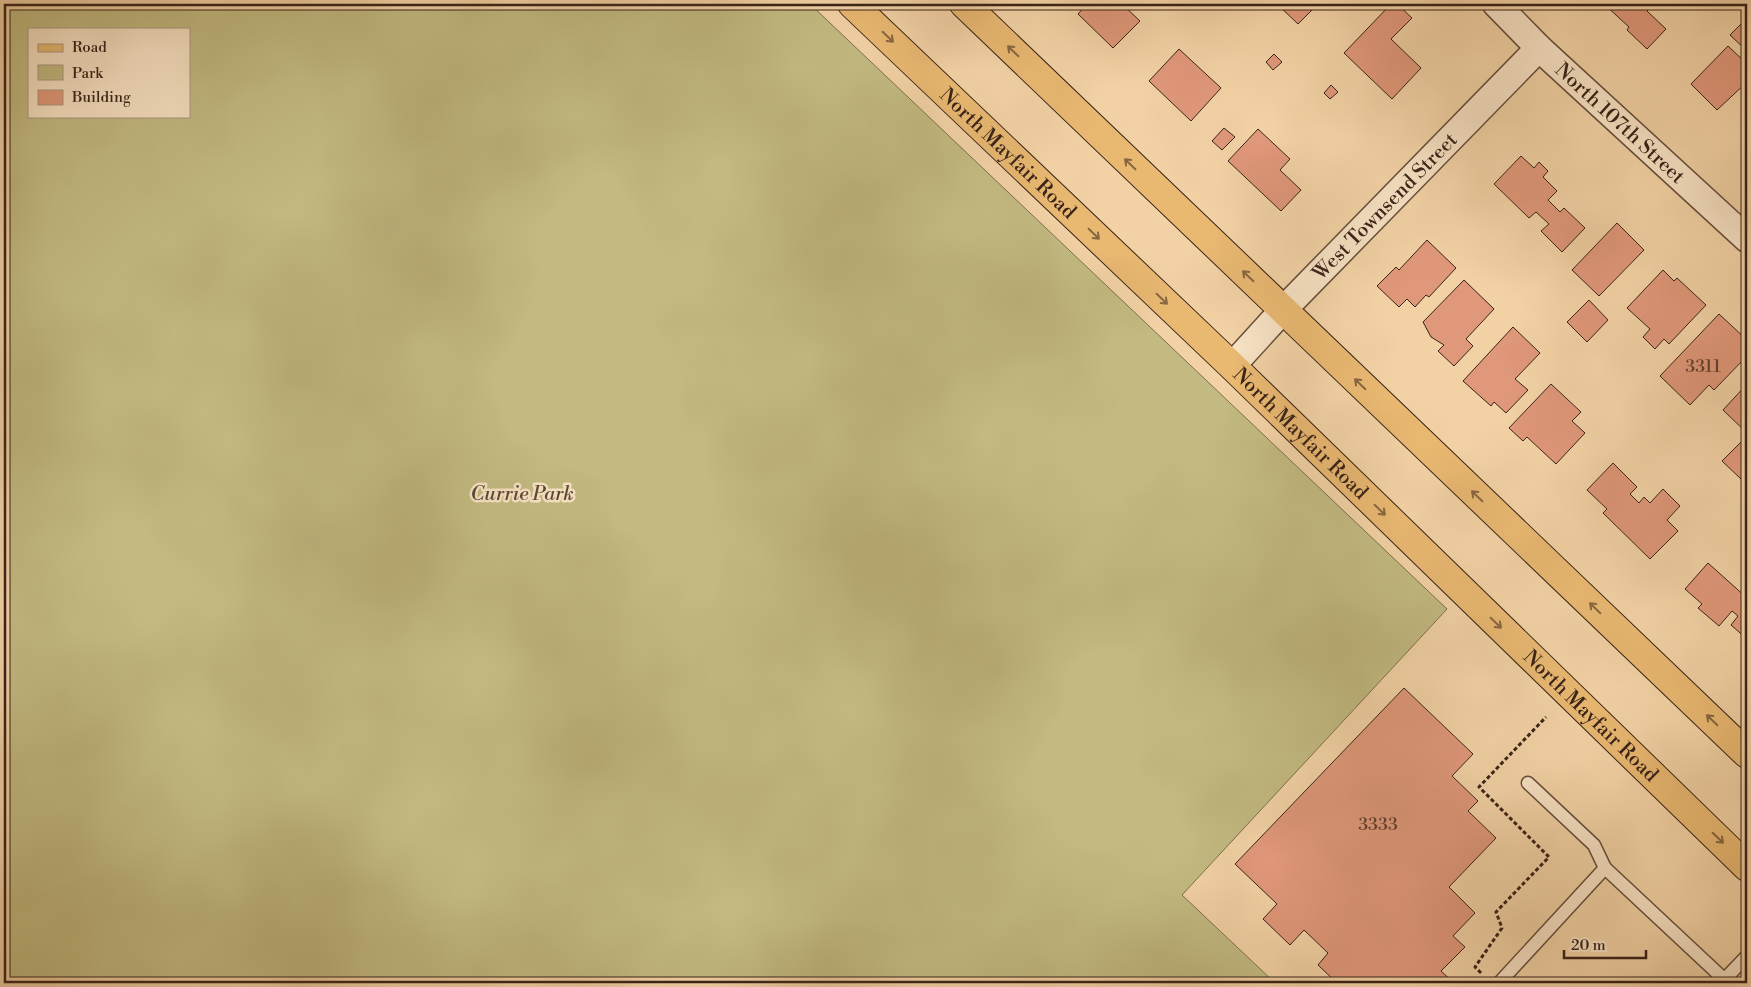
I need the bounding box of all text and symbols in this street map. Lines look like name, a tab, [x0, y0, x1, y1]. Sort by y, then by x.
legend	[28, 28, 190, 118]
one-way arrow	[881, 31, 894, 43]
text: Road	[72, 38, 107, 57]
one-way arrow	[1007, 45, 1020, 57]
street label: North 107th Street	[1549, 58, 1689, 190]
text: Park	[72, 64, 104, 83]
street label: North Mayfair Road	[934, 83, 1081, 225]
text: Building	[71, 88, 131, 107]
street label: West Townsend Street	[1307, 128, 1463, 287]
one-way arrow	[1124, 158, 1137, 170]
one-way arrow	[1087, 228, 1100, 240]
one-way arrow	[1241, 270, 1254, 282]
one-way arrow	[1155, 293, 1168, 305]
house number: 3311	[1685, 355, 1721, 378]
street label: North Mayfair Road	[1227, 363, 1373, 506]
one-way arrow	[1354, 378, 1366, 390]
park label: Currie Park	[470, 482, 574, 507]
one-way arrow	[1471, 490, 1484, 502]
one-way arrow	[1374, 504, 1386, 516]
one-way arrow	[1589, 602, 1601, 614]
one-way arrow	[1490, 617, 1503, 629]
street label: North Mayfair Road	[1517, 645, 1664, 788]
one-way arrow	[1706, 714, 1718, 726]
house number: 3333	[1358, 813, 1398, 836]
one-way arrow	[1711, 832, 1724, 844]
scale bar	[1564, 927, 1646, 959]
text: 20 m	[1571, 936, 1606, 955]

